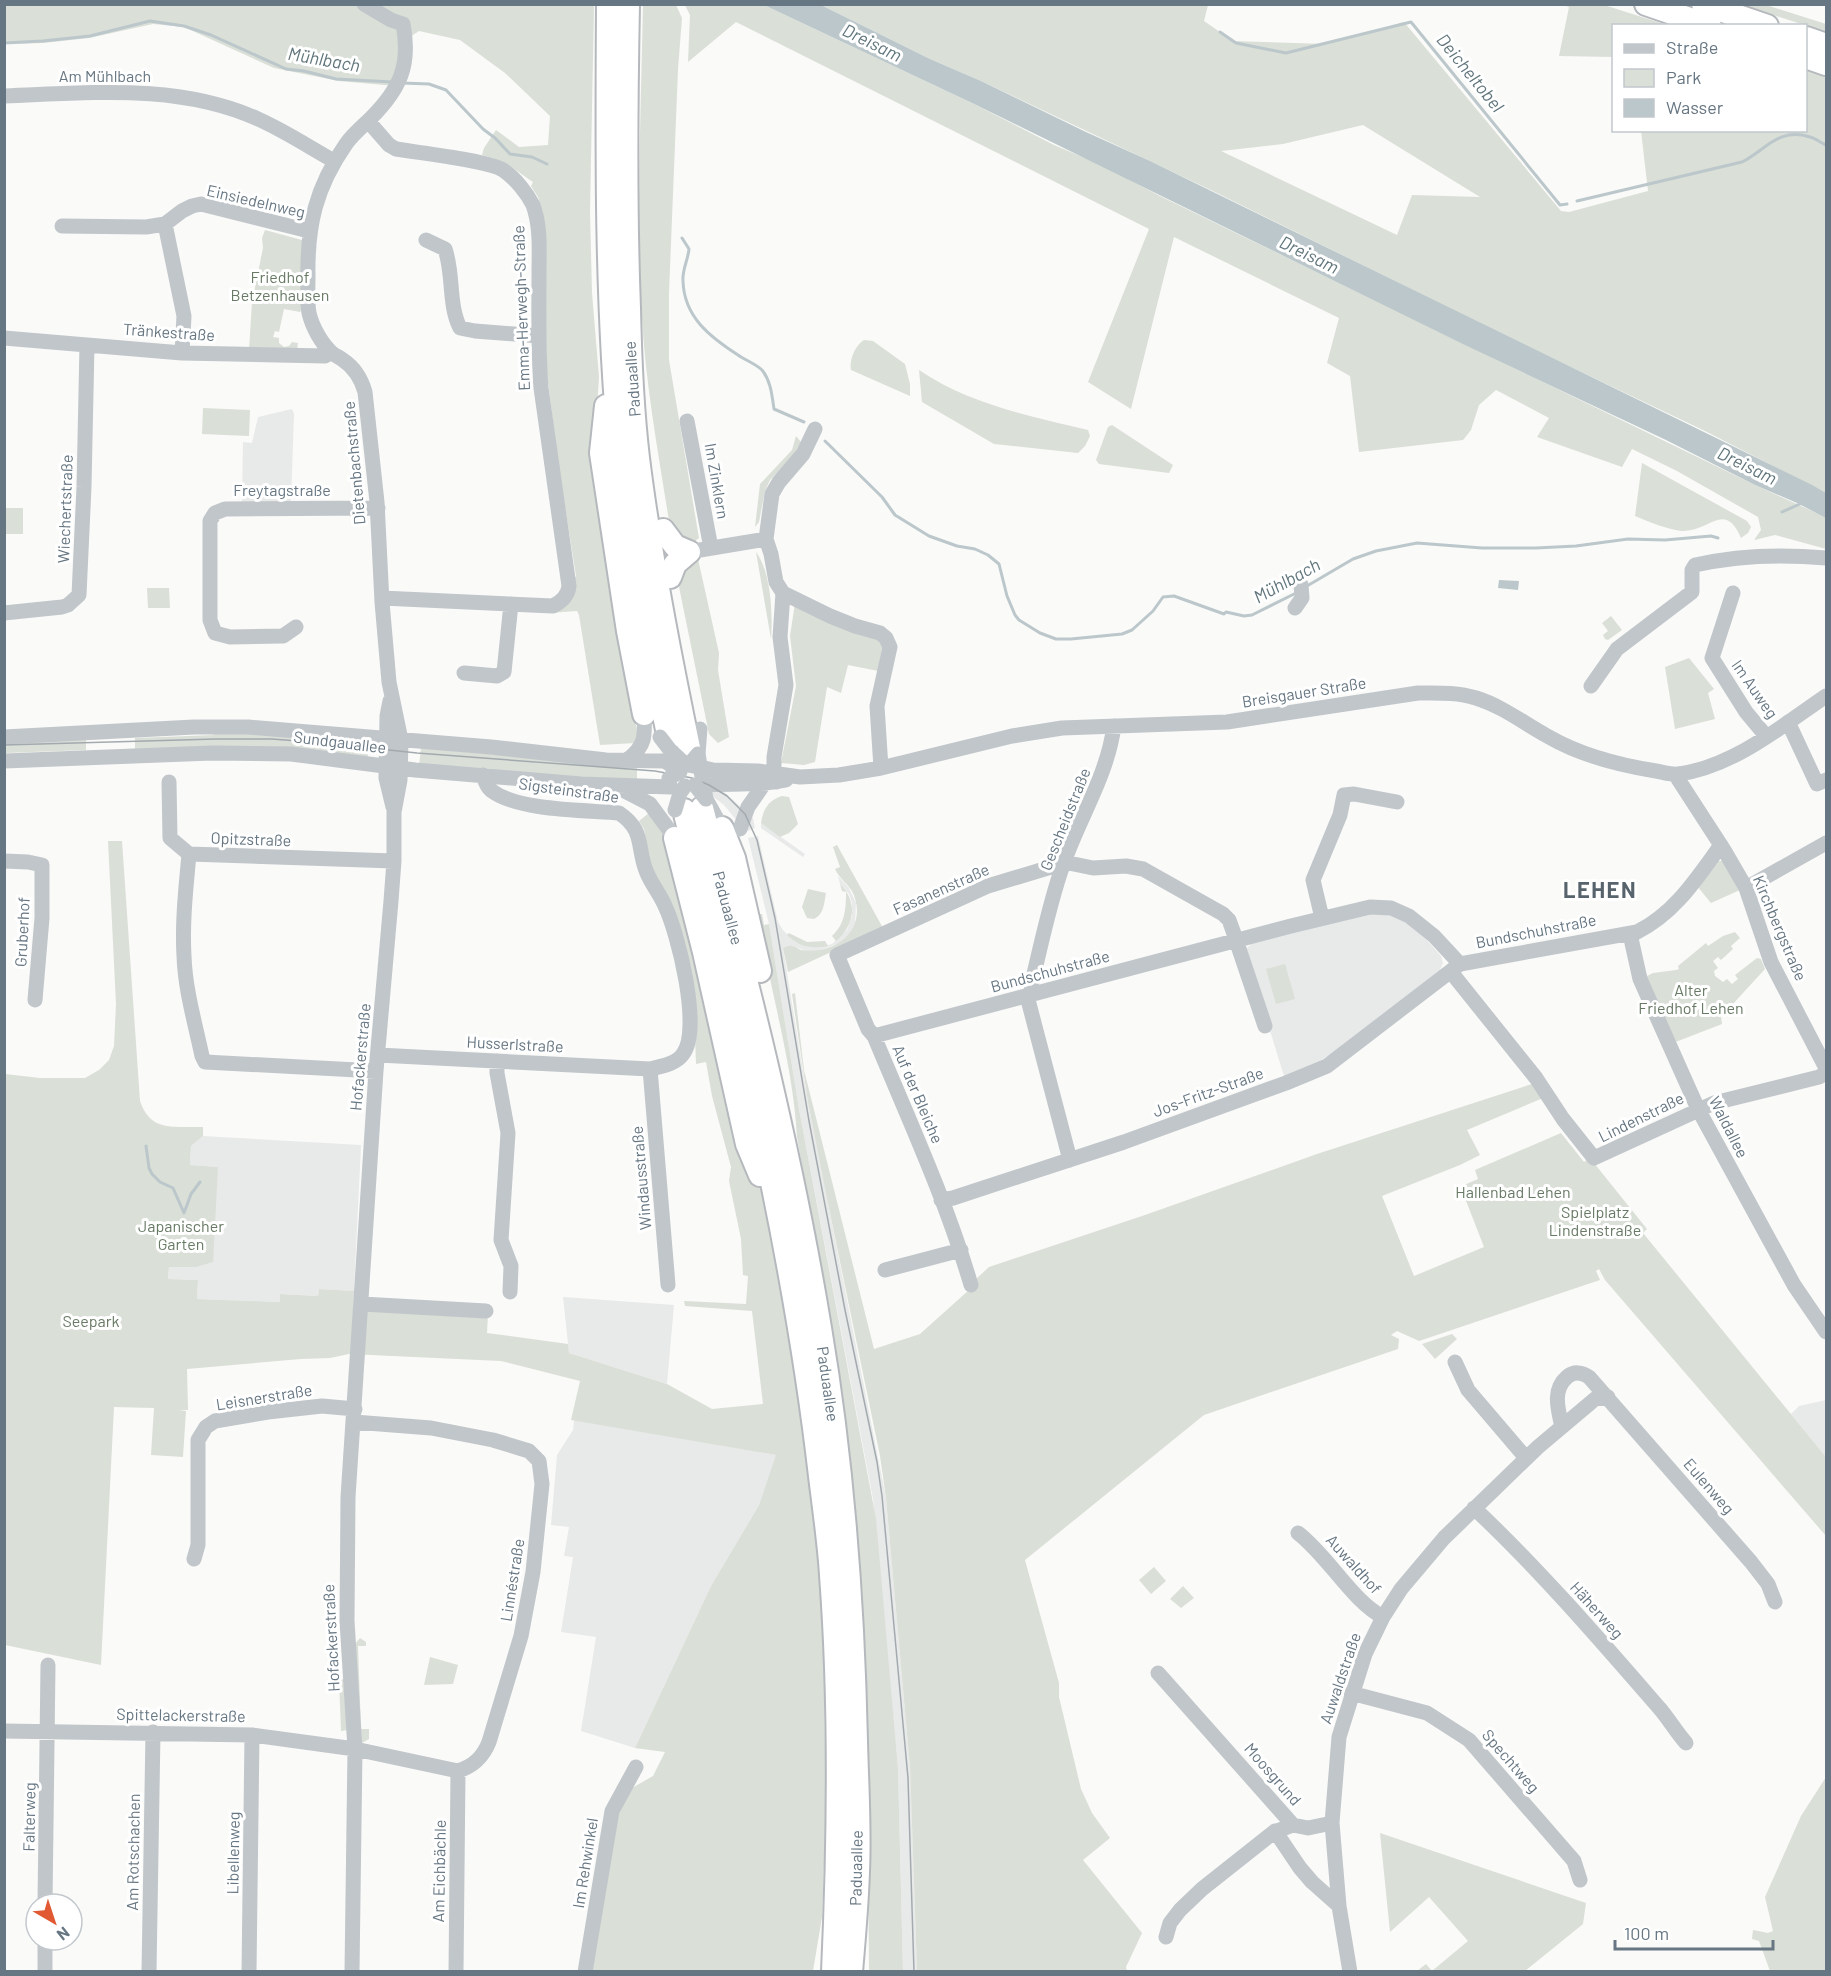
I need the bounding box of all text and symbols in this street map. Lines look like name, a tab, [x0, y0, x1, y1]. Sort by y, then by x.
water label: Dreisam	[839, 18, 906, 66]
legend	[1612, 24, 1807, 132]
water label: Deicheltobel	[1432, 29, 1509, 116]
text: Straße	[1666, 36, 1718, 58]
water label: Mühlbach	[286, 42, 362, 76]
street label: Am Mühlbach	[59, 66, 151, 85]
text: Park	[1666, 66, 1701, 88]
text: Wasser	[1666, 96, 1724, 118]
street label: Einsiedelnweg	[205, 180, 307, 221]
street label: Emma-Herwegh-Straße	[508, 225, 533, 391]
water label: Dreisam	[1276, 230, 1343, 278]
park label: Friedhof Betzenhausen	[231, 267, 329, 304]
street label: Tränkestraße	[123, 319, 215, 344]
street label: Paduaallee	[619, 341, 644, 417]
street label: Dietenbachstraße	[339, 401, 368, 526]
street label: Im Zinklern	[701, 441, 734, 520]
water label: Dreisam	[1714, 441, 1781, 489]
street label: Wiechertstraße	[53, 454, 76, 564]
street label: Freytagstraße	[233, 480, 331, 499]
water label: Mühlbach	[1249, 553, 1324, 607]
street label: Im Auweg	[1728, 656, 1782, 722]
street label: Breisgauer Straße	[1240, 672, 1367, 711]
street label: Sundgauallee	[293, 726, 387, 757]
street label: Gescheidstraße	[1035, 765, 1094, 873]
street label: Sigsteinstraße	[518, 773, 621, 806]
street label: Opitzstraße	[210, 828, 292, 849]
street label: Fasanenstraße	[890, 859, 992, 918]
street label: Paduaallee	[710, 869, 747, 947]
street label: Kirchbergstraße	[1750, 872, 1811, 983]
district label: LEHEN	[1563, 876, 1637, 902]
street label: Gruberhof	[10, 896, 33, 967]
street label: Bundschuhstraße	[1474, 910, 1598, 952]
street label: Bundschuhstraße	[988, 946, 1111, 996]
park label: Alter Friedhof Lehen	[1638, 980, 1744, 1017]
street label: Hofackerstraße	[345, 1002, 374, 1112]
street label: Husserlstraße	[466, 1031, 564, 1056]
street label: Auf der Bleiche	[889, 1042, 948, 1146]
street label: Jos-Fritz-Straße	[1150, 1063, 1266, 1120]
street label: Lindenstraße	[1595, 1088, 1687, 1145]
street label: Waldallee	[1706, 1093, 1753, 1161]
street label: Windausstraße	[626, 1125, 655, 1231]
park label: Hallenbad Lehen	[1455, 1182, 1571, 1201]
park label: Spielplatz Lindenstraße	[1549, 1202, 1641, 1239]
park label: Japanischer Garten	[138, 1216, 224, 1253]
park label: Seepark	[62, 1311, 120, 1330]
street label: Paduaallee	[814, 1345, 843, 1423]
street label: Leisnerstraße	[214, 1380, 313, 1413]
street label: Eulenweg	[1680, 1454, 1739, 1517]
street label: Auwaldhof	[1323, 1530, 1386, 1597]
street label: Linnéstraße	[496, 1537, 527, 1623]
street label: Häherweg	[1567, 1577, 1628, 1642]
street label: Hofackerstraße	[318, 1584, 343, 1692]
street label: Auwaldstraße	[1315, 1630, 1364, 1726]
street label: Spittelackerstraße	[116, 1704, 246, 1725]
street label: Spechtweg	[1479, 1725, 1544, 1796]
street label: Moosgrund	[1241, 1738, 1306, 1809]
street label: Falterweg	[18, 1782, 39, 1852]
street label: Am Rotschachen	[122, 1793, 143, 1911]
street label: Libellenweg	[222, 1811, 243, 1895]
street label: Im Rehwinkel	[568, 1816, 601, 1910]
street label: Am Eichbächle	[428, 1819, 449, 1923]
street label: Paduaallee	[845, 1830, 866, 1906]
north arrow	[24, 1892, 84, 1952]
scale bar	[1615, 1913, 1772, 1951]
text: 100 m	[1624, 1922, 1669, 1944]
text: N	[54, 1923, 74, 1945]

